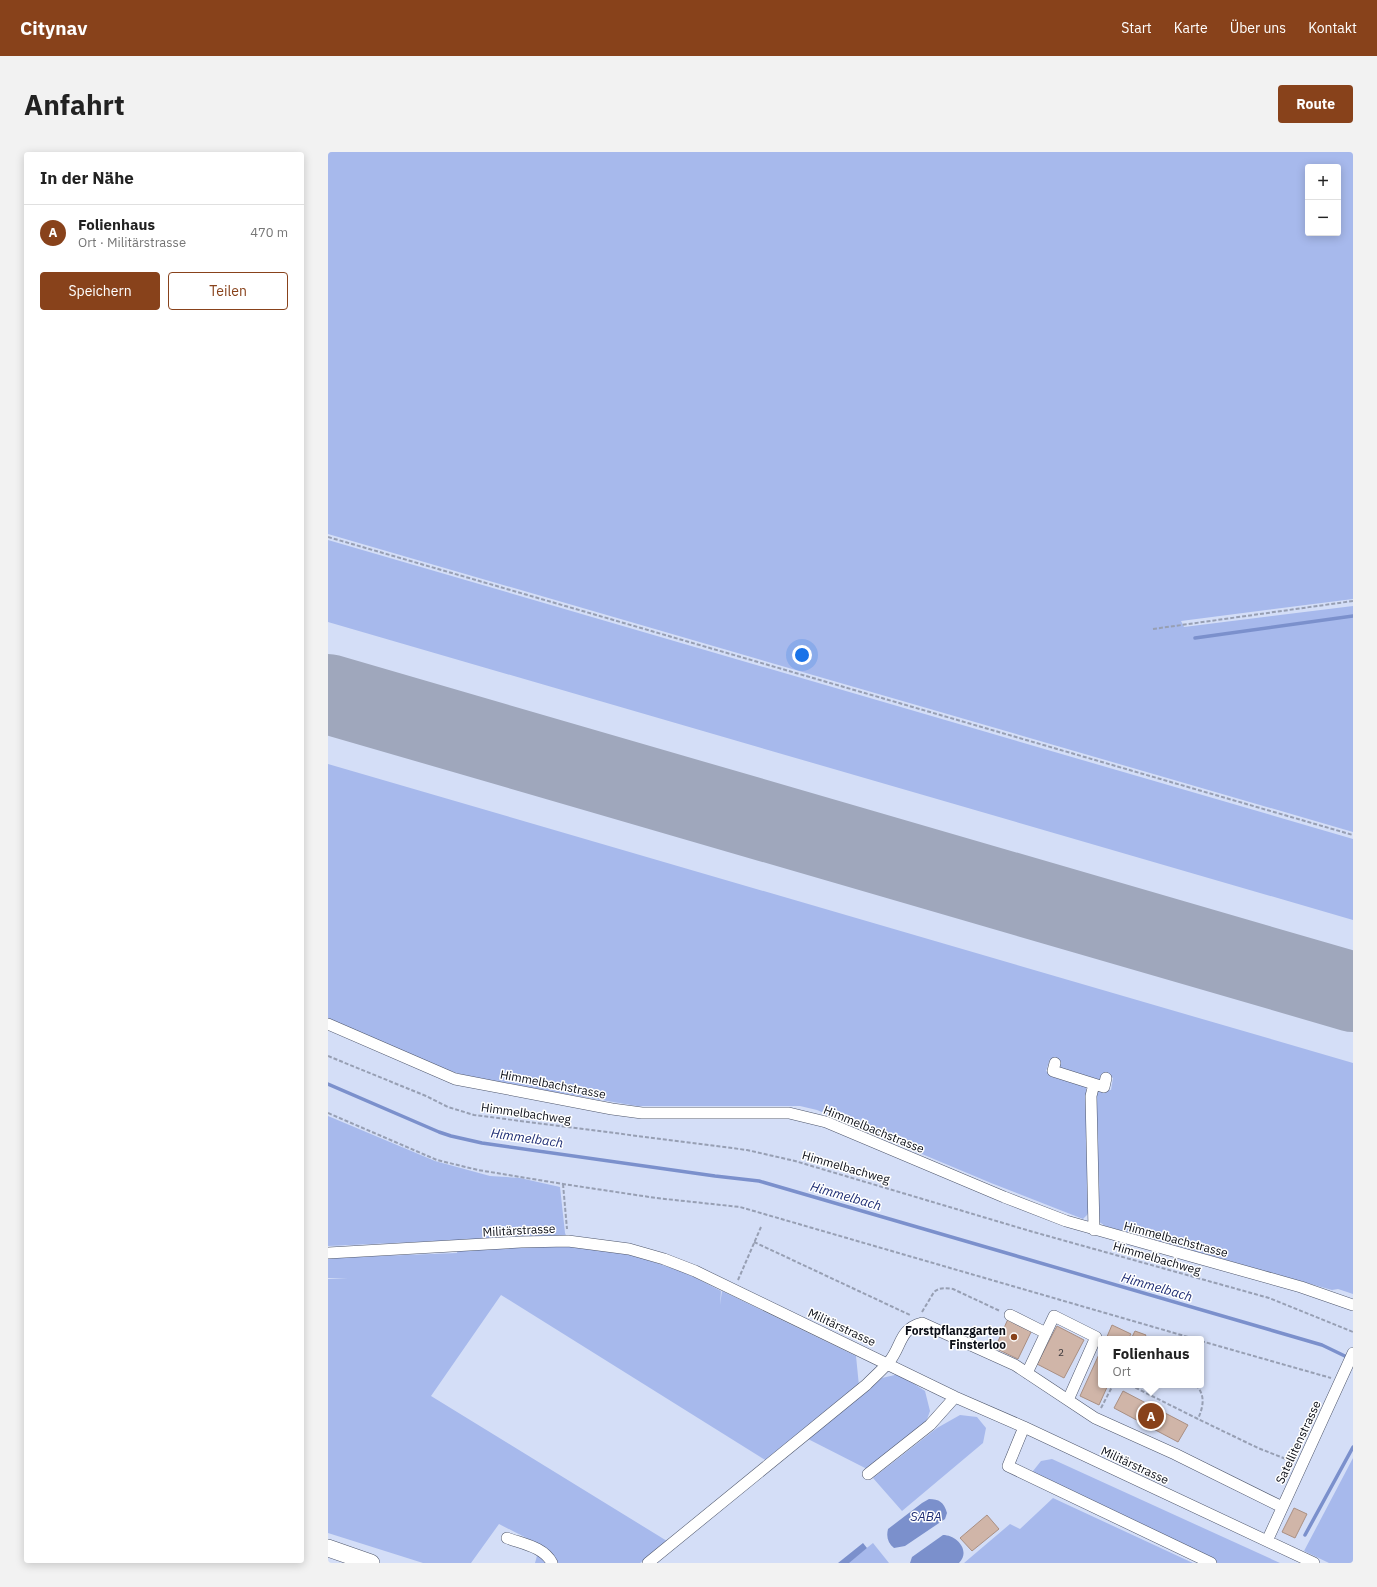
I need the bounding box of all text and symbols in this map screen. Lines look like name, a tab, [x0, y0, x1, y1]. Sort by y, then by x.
text: Citynav	[20, 16, 87, 40]
text: Start	[1121, 19, 1152, 37]
text: Karte	[1174, 19, 1208, 37]
text: Über uns	[1230, 19, 1286, 37]
text: Kontakt	[1308, 19, 1357, 37]
button: Route	[1278, 85, 1353, 123]
text: Anfahrt	[24, 86, 125, 123]
map controls	[1305, 164, 1341, 236]
button: +	[1305, 164, 1341, 200]
text: In der Nähe	[40, 167, 134, 189]
button: −	[1305, 200, 1341, 236]
text: Folienhaus	[78, 215, 155, 234]
text: A	[49, 224, 57, 241]
text: 470 m	[250, 224, 288, 241]
text: Ort · Militärstrasse	[78, 234, 186, 251]
button: Speichern	[40, 272, 160, 310]
button: Teilen	[168, 272, 288, 310]
your location	[792, 645, 812, 665]
street label: Himmelbachstrasse	[499, 1066, 608, 1102]
street label: Himmelbachweg	[480, 1099, 573, 1127]
street label: Himmelbachstrasse	[821, 1102, 927, 1156]
water label: Himmelbach	[490, 1124, 564, 1152]
street label: Himmelbachweg	[800, 1147, 892, 1187]
water label: Himmelbach	[808, 1178, 884, 1214]
street label: Himmelbachstrasse	[1122, 1218, 1230, 1260]
street label: Militärstrasse	[482, 1221, 556, 1239]
street label: Himmelbachweg	[1111, 1238, 1203, 1278]
water label: Himmelbach	[1119, 1269, 1195, 1305]
street label: Militärstrasse	[806, 1305, 879, 1349]
place label: Forstpflanzgarten Finsterloo	[905, 1323, 1006, 1352]
marker: Forstpflanzgarten Finsterloo	[1009, 1332, 1019, 1342]
popup	[1098, 1336, 1204, 1388]
text: Folienhaus	[1113, 1344, 1189, 1363]
house number: 2	[1058, 1346, 1064, 1359]
text: Ort	[1113, 1363, 1131, 1380]
street label: Satellitenstrasse	[1272, 1398, 1324, 1486]
pin: A	[1138, 1401, 1164, 1431]
street label: Militärstrasse	[1099, 1443, 1172, 1487]
water label: SABA	[910, 1508, 942, 1525]

